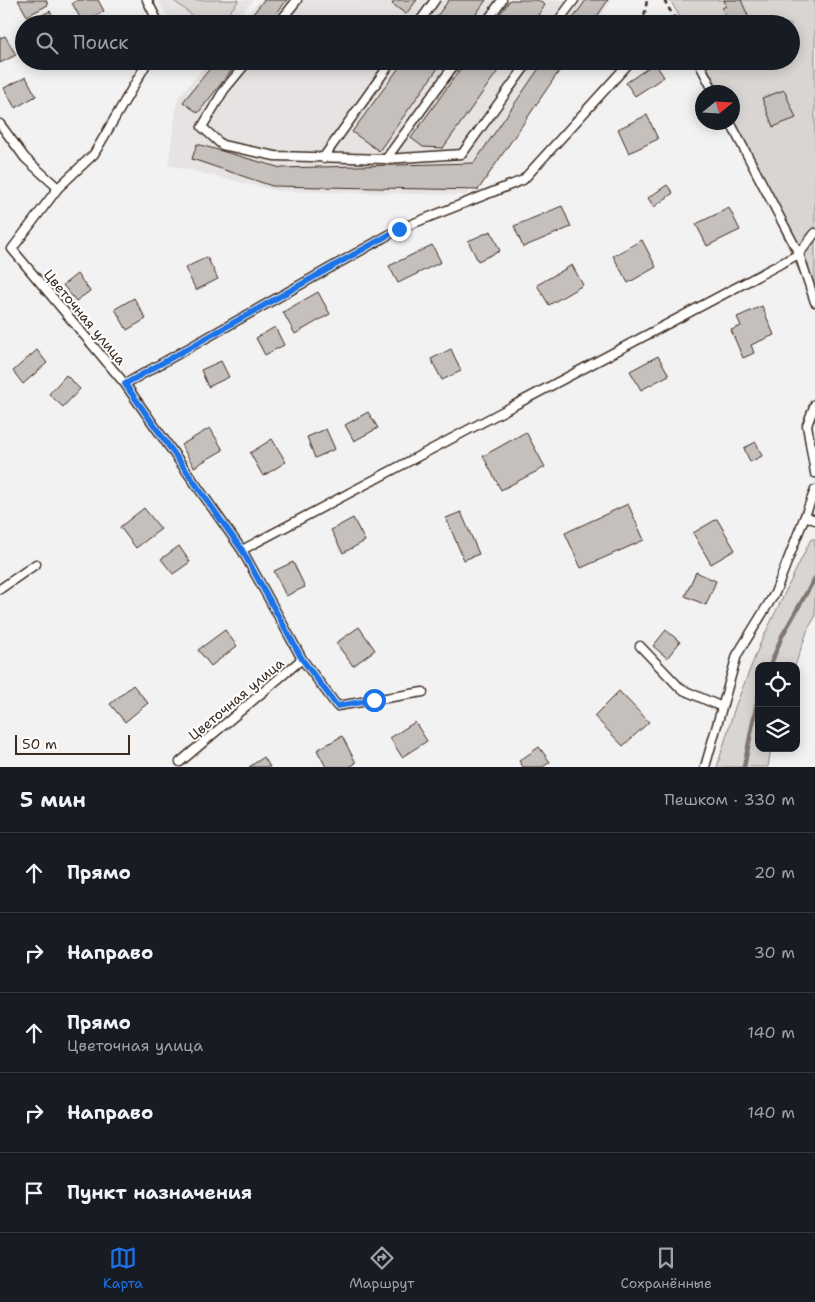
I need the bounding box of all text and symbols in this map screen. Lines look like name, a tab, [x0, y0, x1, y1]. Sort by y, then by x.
search box	[15, 15, 800, 70]
icon: search	[33, 29, 61, 57]
text: Поиск	[73, 30, 128, 55]
north arrow	[695, 85, 740, 130]
route end	[388, 218, 411, 241]
street label: Цветочная улица	[40, 266, 130, 369]
street label: Цветочная улица	[185, 654, 288, 744]
map controls	[755, 662, 800, 752]
button: locate	[755, 662, 800, 707]
route start	[363, 689, 386, 712]
button: layers	[755, 707, 800, 752]
scale bar	[15, 732, 130, 755]
text: 50 m	[22, 735, 57, 753]
text: 5 мин	[20, 786, 86, 814]
text: Пешком · 330 m	[664, 789, 795, 810]
icon: ahead	[20, 859, 48, 887]
text: Прямо	[67, 860, 131, 885]
text: 20 m	[754, 862, 795, 883]
icon: right	[20, 939, 48, 967]
text: Направо	[67, 940, 153, 965]
text: 30 m	[754, 942, 795, 963]
text: Прямо	[67, 1010, 131, 1035]
icon: ahead	[20, 1019, 48, 1047]
text: 140 m	[748, 1022, 795, 1043]
text: Цветочная улица	[67, 1035, 203, 1056]
icon: right	[20, 1099, 48, 1127]
text: Направо	[67, 1100, 153, 1125]
text: 140 m	[748, 1102, 795, 1123]
icon: arrive	[20, 1179, 48, 1207]
text: Пункт назначения	[67, 1180, 252, 1205]
tab: Карта	[103, 1244, 143, 1292]
tab: Маршрут	[349, 1244, 414, 1292]
tab: Сохранённые	[621, 1244, 712, 1292]

